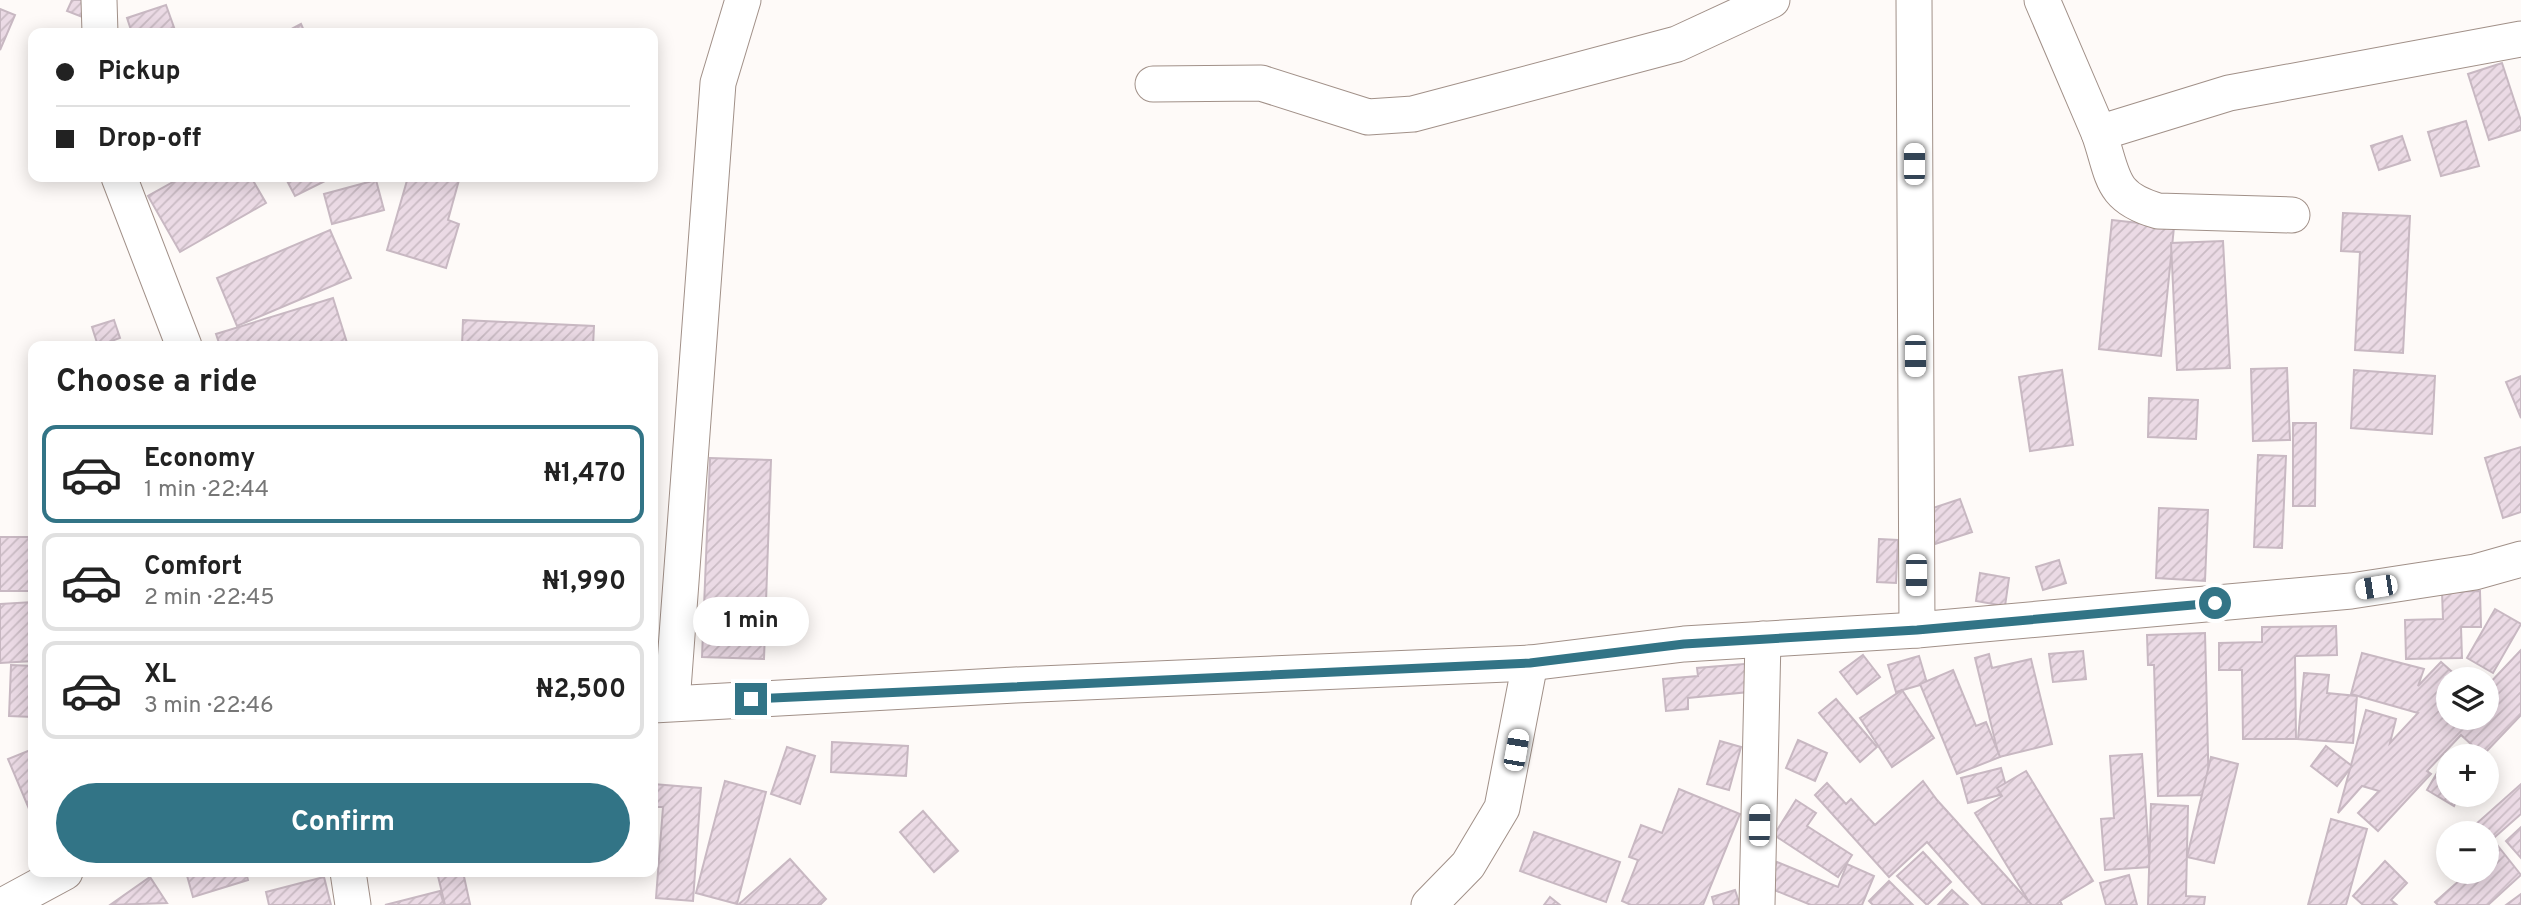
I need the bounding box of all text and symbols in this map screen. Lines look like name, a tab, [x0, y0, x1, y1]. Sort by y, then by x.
text: Pickup	[98, 56, 181, 89]
text: Drop-off	[98, 123, 201, 156]
car	[1904, 143, 1925, 185]
car	[1905, 335, 1926, 377]
text: Choose a ride	[56, 363, 257, 403]
icon: car	[60, 443, 123, 506]
text: Economy	[144, 443, 255, 476]
text: ₦1,470	[544, 458, 626, 491]
text: 1 min · 22:44	[144, 476, 269, 505]
icon: car	[60, 551, 123, 614]
text: Comfort	[144, 551, 242, 584]
car	[1906, 554, 1927, 596]
text: ₦1,990	[542, 566, 626, 599]
car	[2354, 573, 2399, 601]
text: 2 min · 22:45	[144, 584, 274, 613]
route start	[2199, 587, 2231, 619]
callout: 1 min	[693, 598, 809, 646]
text: 1 min	[723, 607, 779, 636]
icon: car	[60, 659, 123, 722]
text: XL	[144, 659, 176, 692]
map controls	[2436, 667, 2499, 884]
button: layers	[2436, 667, 2499, 730]
text: ₦2,500	[536, 674, 626, 707]
route end	[735, 683, 767, 715]
text: 3 min · 22:46	[144, 692, 274, 721]
car	[1503, 727, 1530, 773]
button: +	[2436, 744, 2499, 807]
button: Confirm	[56, 783, 630, 863]
car	[1749, 804, 1770, 846]
button: −	[2436, 821, 2499, 884]

